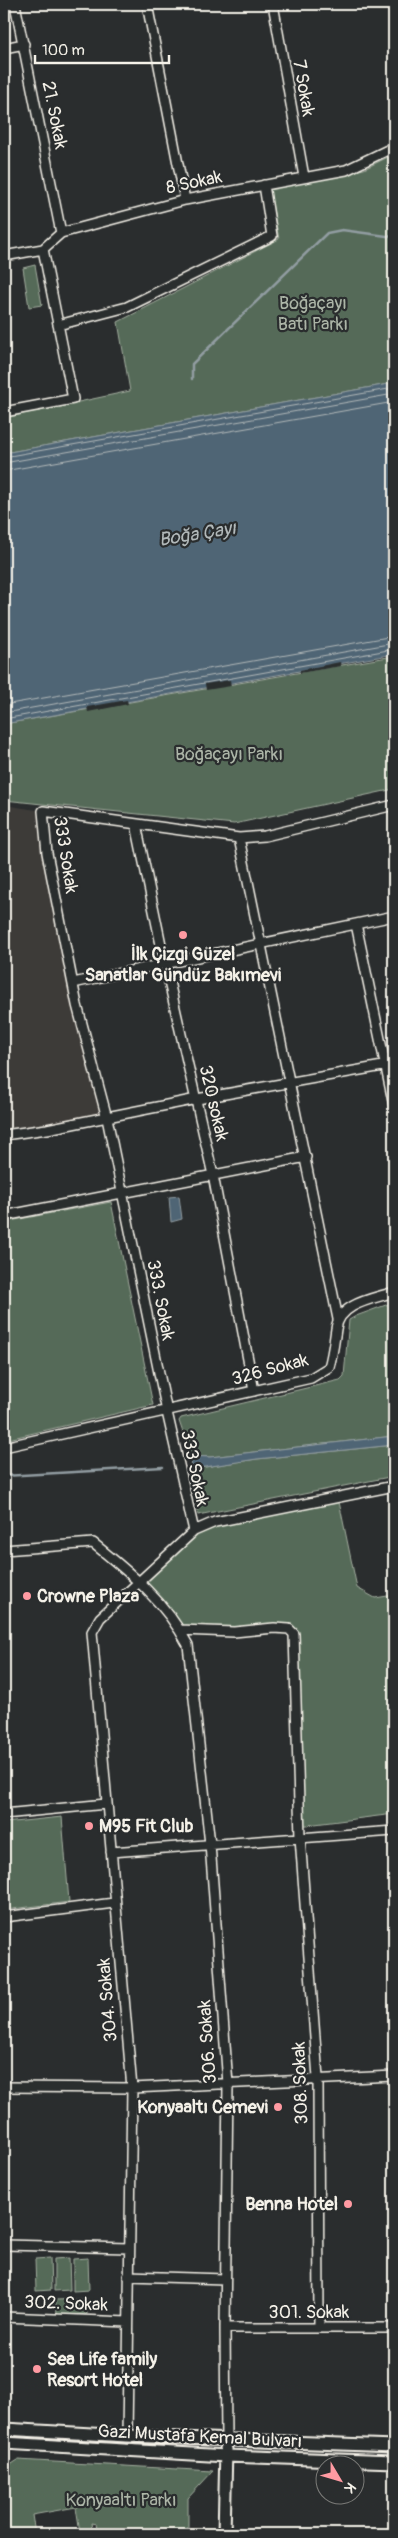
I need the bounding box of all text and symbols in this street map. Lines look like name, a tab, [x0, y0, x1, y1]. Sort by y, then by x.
scale bar	[35, 32, 169, 64]
text: 100 m	[42, 41, 85, 60]
street label: 7 Sokak	[287, 58, 320, 119]
street label: 21. Sokak	[37, 79, 72, 151]
street label: 8 Sokak	[164, 165, 225, 200]
park label: Boğaçayı Batı Parkı	[278, 292, 348, 336]
water label: Boğa Çayı	[157, 516, 238, 552]
park label: Boğaçayı Parkı	[175, 743, 283, 766]
street label: 333 Sokak	[48, 815, 83, 896]
marker: İlk Çizgi Güzel Sanatlar Gündüz Bakımevi	[177, 929, 189, 941]
place label: İlk Çizgi Güzel Sanatlar Gündüz Bakımevi	[85, 943, 281, 987]
street label: 320 sokak	[194, 1063, 234, 1144]
street label: 333. Sokak	[141, 1258, 180, 1343]
street label: 326 Sokak	[229, 1348, 311, 1391]
street label: 333 Sokak	[175, 1428, 214, 1509]
place label: Crowne Plaza	[37, 1585, 140, 1608]
marker: Crowne Plaza	[21, 1590, 33, 1602]
place label: M95 Fit Club	[99, 1815, 194, 1838]
marker: M95 Fit Club	[83, 1820, 95, 1832]
street label: 304. Sokak	[92, 1957, 123, 2043]
street label: 306. Sokak	[193, 1999, 222, 2085]
street label: 308. Sokak	[288, 2041, 313, 2125]
place label: Konyaaltı Cemevi	[137, 2096, 268, 2119]
marker: Konyaaltı Cemevi	[272, 2101, 284, 2113]
place label: Benna Hotel	[245, 2193, 338, 2216]
marker: Benna Hotel	[342, 2198, 354, 2210]
street label: 302. Sokak	[24, 2291, 109, 2316]
street label: 301. Sokak	[269, 2301, 350, 2324]
place label: Sea Life family Resort Hotel	[47, 2348, 157, 2392]
marker: Sea Life family Resort Hotel	[31, 2363, 43, 2375]
street label: Gazi Mustafa Kemal Bulvarı	[97, 2420, 303, 2453]
north arrow	[316, 2456, 366, 2506]
text: K	[340, 2479, 359, 2497]
park label: Konyaaltı Parkı	[65, 2489, 177, 2512]

